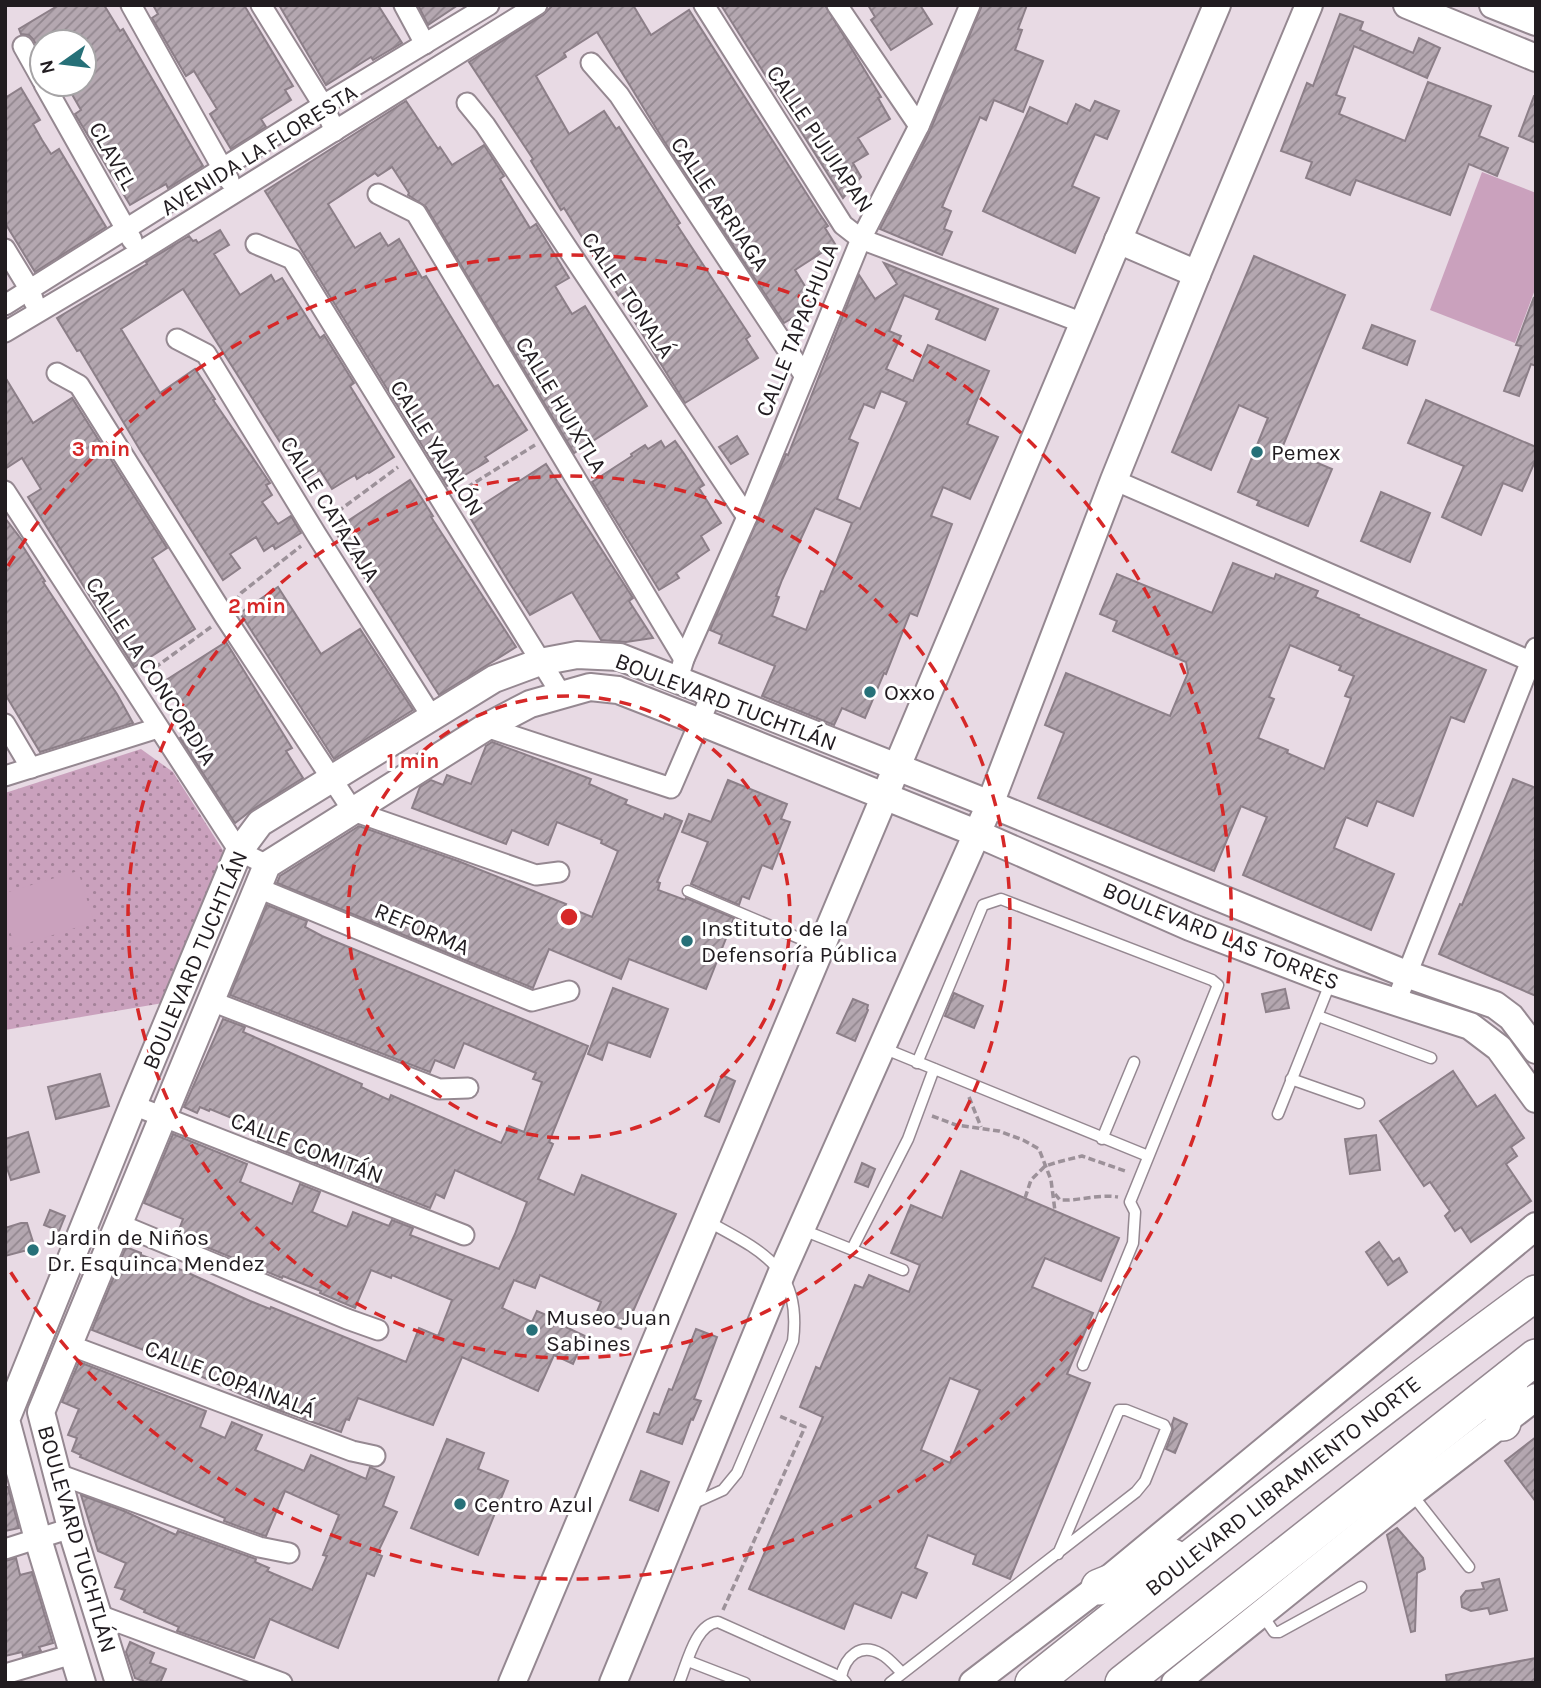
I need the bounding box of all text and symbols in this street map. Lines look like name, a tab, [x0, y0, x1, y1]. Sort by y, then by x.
north arrow	[28, 28, 98, 98]
text: N	[35, 58, 60, 76]
street label: CALLE PIJIJIAPAN	[761, 60, 879, 218]
street label: AVENIDA LA FLORESTA	[156, 79, 362, 221]
street label: CLAVEL	[83, 117, 143, 195]
street label: CALLE ARRIAGA	[665, 132, 775, 276]
street label: CALLE TONALÁ	[576, 227, 680, 363]
street label: CALLE TAPACHULA	[750, 239, 844, 421]
street label: CALLE HUIXTLA	[510, 332, 612, 478]
street label: CALLE YAJALÓN	[384, 375, 490, 521]
street label: CALLE CATAZAJA	[274, 431, 386, 587]
text: 3 min	[72, 437, 130, 461]
place label: Pemex	[1271, 439, 1341, 466]
marker: Pemex	[1249, 444, 1265, 460]
street label: CALLE LA CONCORDIA	[80, 572, 222, 770]
text: 2 min	[228, 594, 286, 618]
street label: BOULEVARD TUCHTLÁN	[611, 647, 841, 757]
place label: Oxxo	[884, 679, 935, 706]
marker: Oxxo	[862, 684, 878, 700]
text: 1 min	[387, 749, 439, 773]
street label: BOULEVARD TUCHTLÁN	[137, 846, 253, 1074]
street label: BOULEVARD LAS TORRES	[1099, 876, 1343, 996]
street label: REFORMA	[370, 897, 474, 961]
centre of rings	[557, 905, 581, 929]
place label: Instituto de la Defensoría Pública	[701, 915, 898, 968]
marker: Instituto de la Defensoría Pública	[679, 933, 695, 949]
street label: CALLE COMITÁN	[227, 1106, 387, 1190]
place label: Jardin de Niños Dr. Esquinca Mendez	[47, 1224, 265, 1277]
marker: Jardin de Niños Dr. Esquinca Mendez	[25, 1242, 41, 1258]
place label: Museo Juan Sabines	[546, 1304, 671, 1357]
marker: Museo Juan Sabines	[524, 1322, 540, 1338]
street label: CALLE COPAINALÁ	[141, 1334, 319, 1424]
street label: BOULEVARD LIBRAMIENTO NORTE	[1140, 1370, 1426, 1602]
street label: BOULEVARD TUCHTLÁN	[32, 1422, 122, 1656]
place label: Centro Azul	[474, 1491, 593, 1518]
marker: Centro Azul	[452, 1496, 468, 1512]

